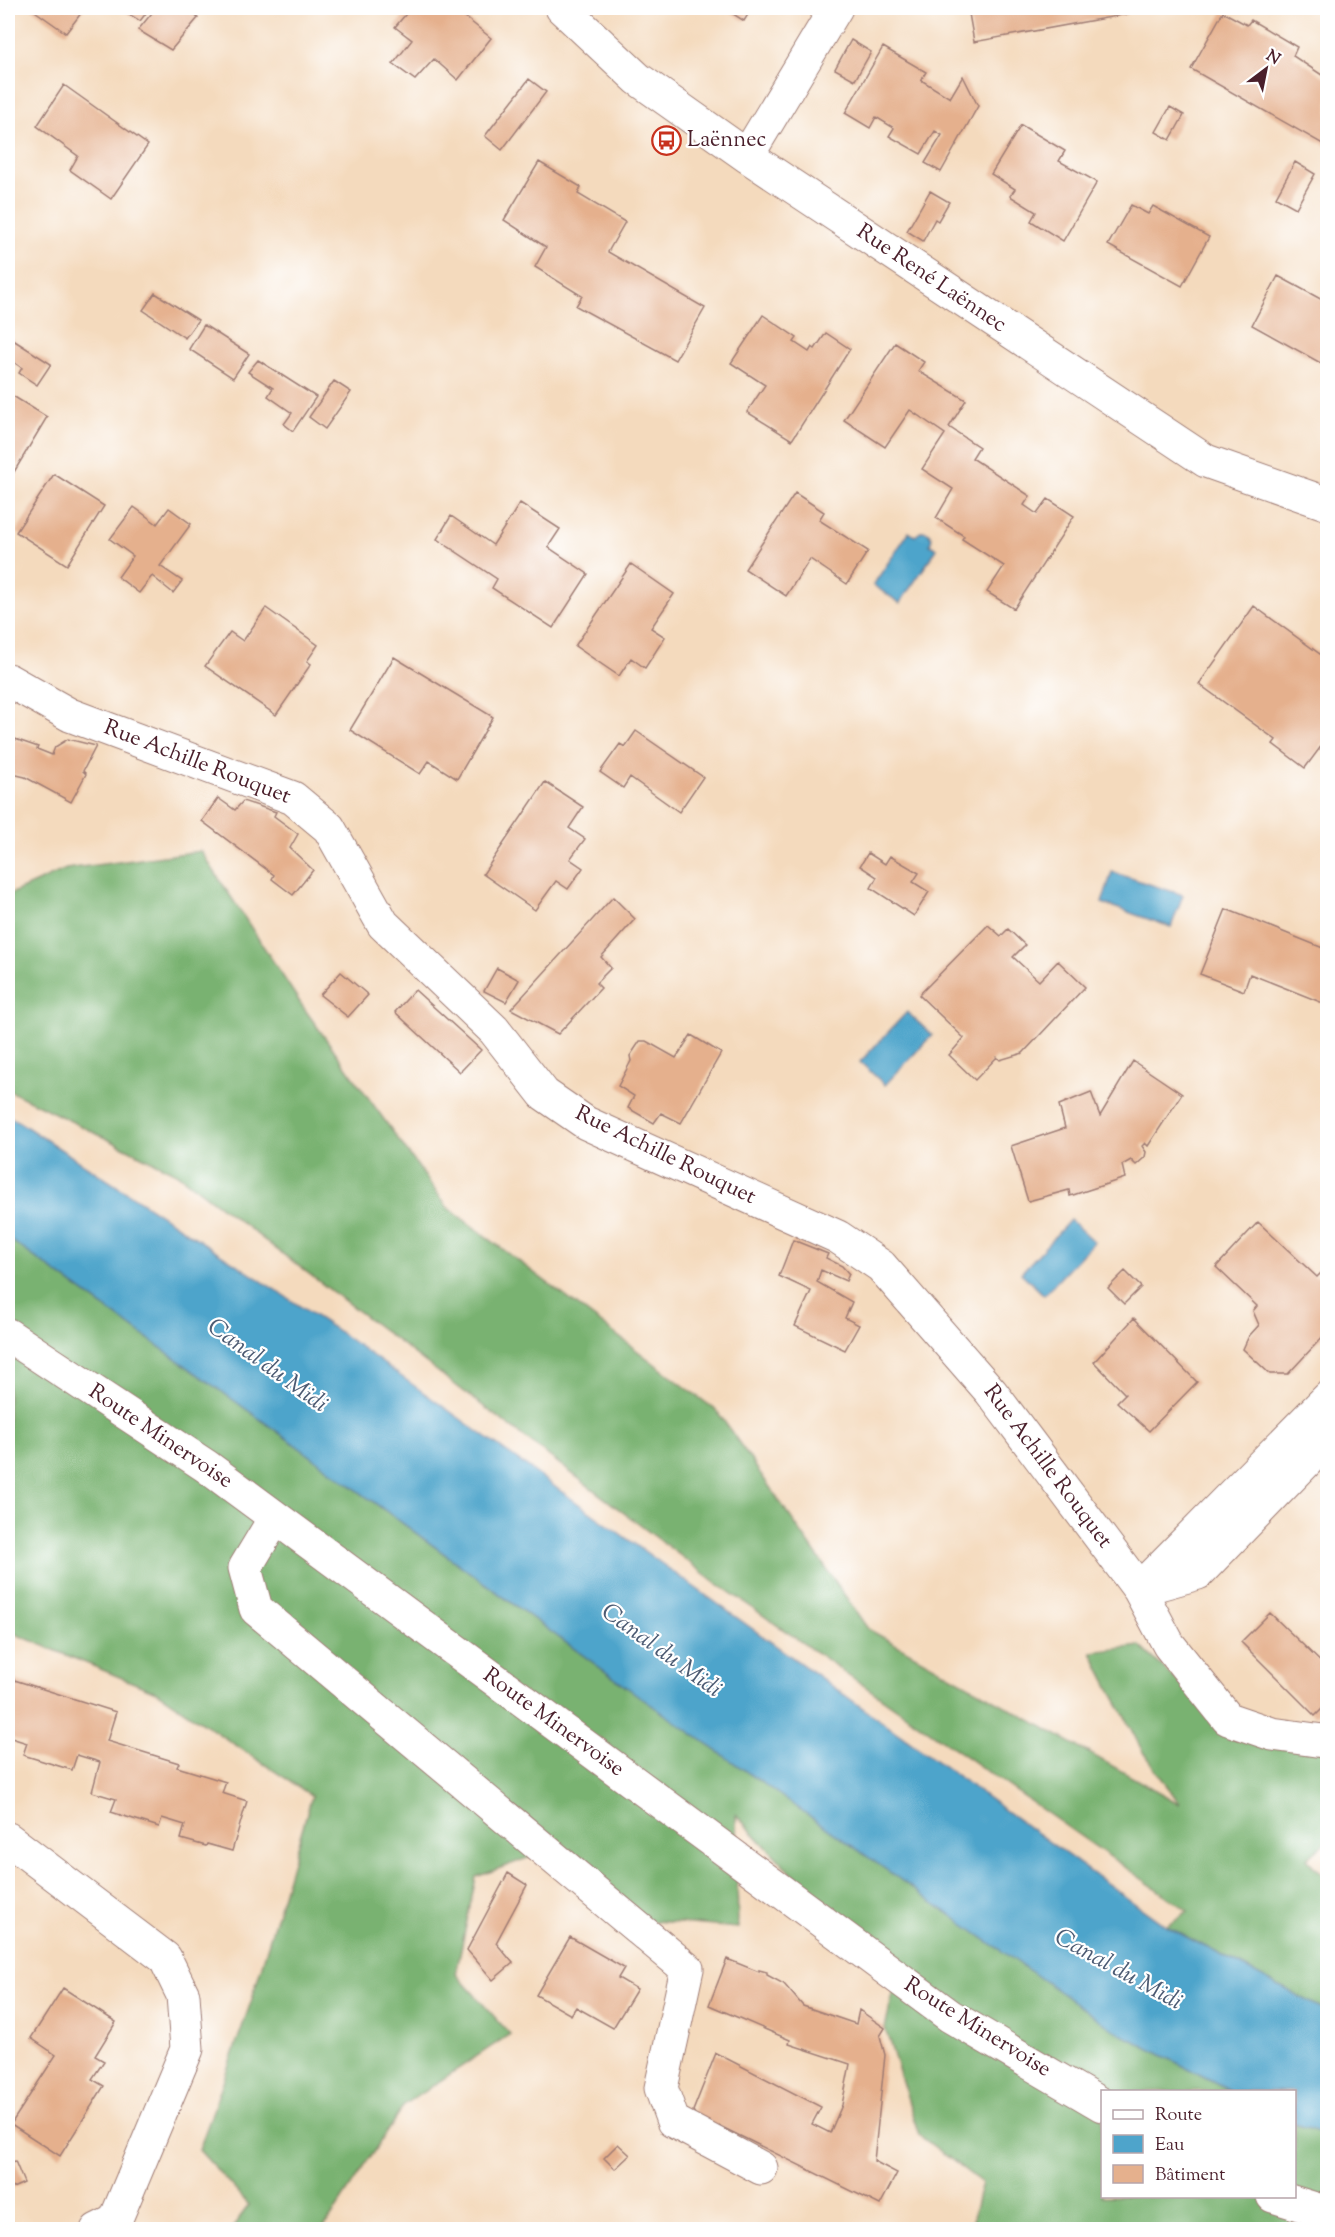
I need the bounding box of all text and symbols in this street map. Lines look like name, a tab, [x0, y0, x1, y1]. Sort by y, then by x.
north arrow	[1236, 39, 1296, 99]
text: N	[1261, 45, 1284, 72]
bus stop icon: Laënnec	[650, 125, 682, 157]
place label: Laënnec	[687, 125, 766, 157]
street label: Rue René Laënnec	[849, 217, 1013, 341]
street label: Rue Achille Rouquet	[99, 713, 296, 814]
street label: Rue Achille Rouquet	[569, 1098, 761, 1214]
water label: Canal du Midi	[200, 1311, 334, 1421]
street label: Route Minervoise	[81, 1377, 239, 1497]
street label: Rue Achille Rouquet	[975, 1378, 1120, 1556]
water label: Canal du Midi	[594, 1596, 728, 1706]
street label: Route Minervoise	[476, 1661, 630, 1785]
water label: Canal du Midi	[1048, 1921, 1188, 2019]
street label: Route Minervoise	[897, 1970, 1057, 2086]
legend	[1101, 2090, 1296, 2198]
text: Route	[1155, 2103, 1202, 2129]
text: Eau	[1155, 2133, 1184, 2159]
text: Bâtiment	[1155, 2163, 1225, 2189]

